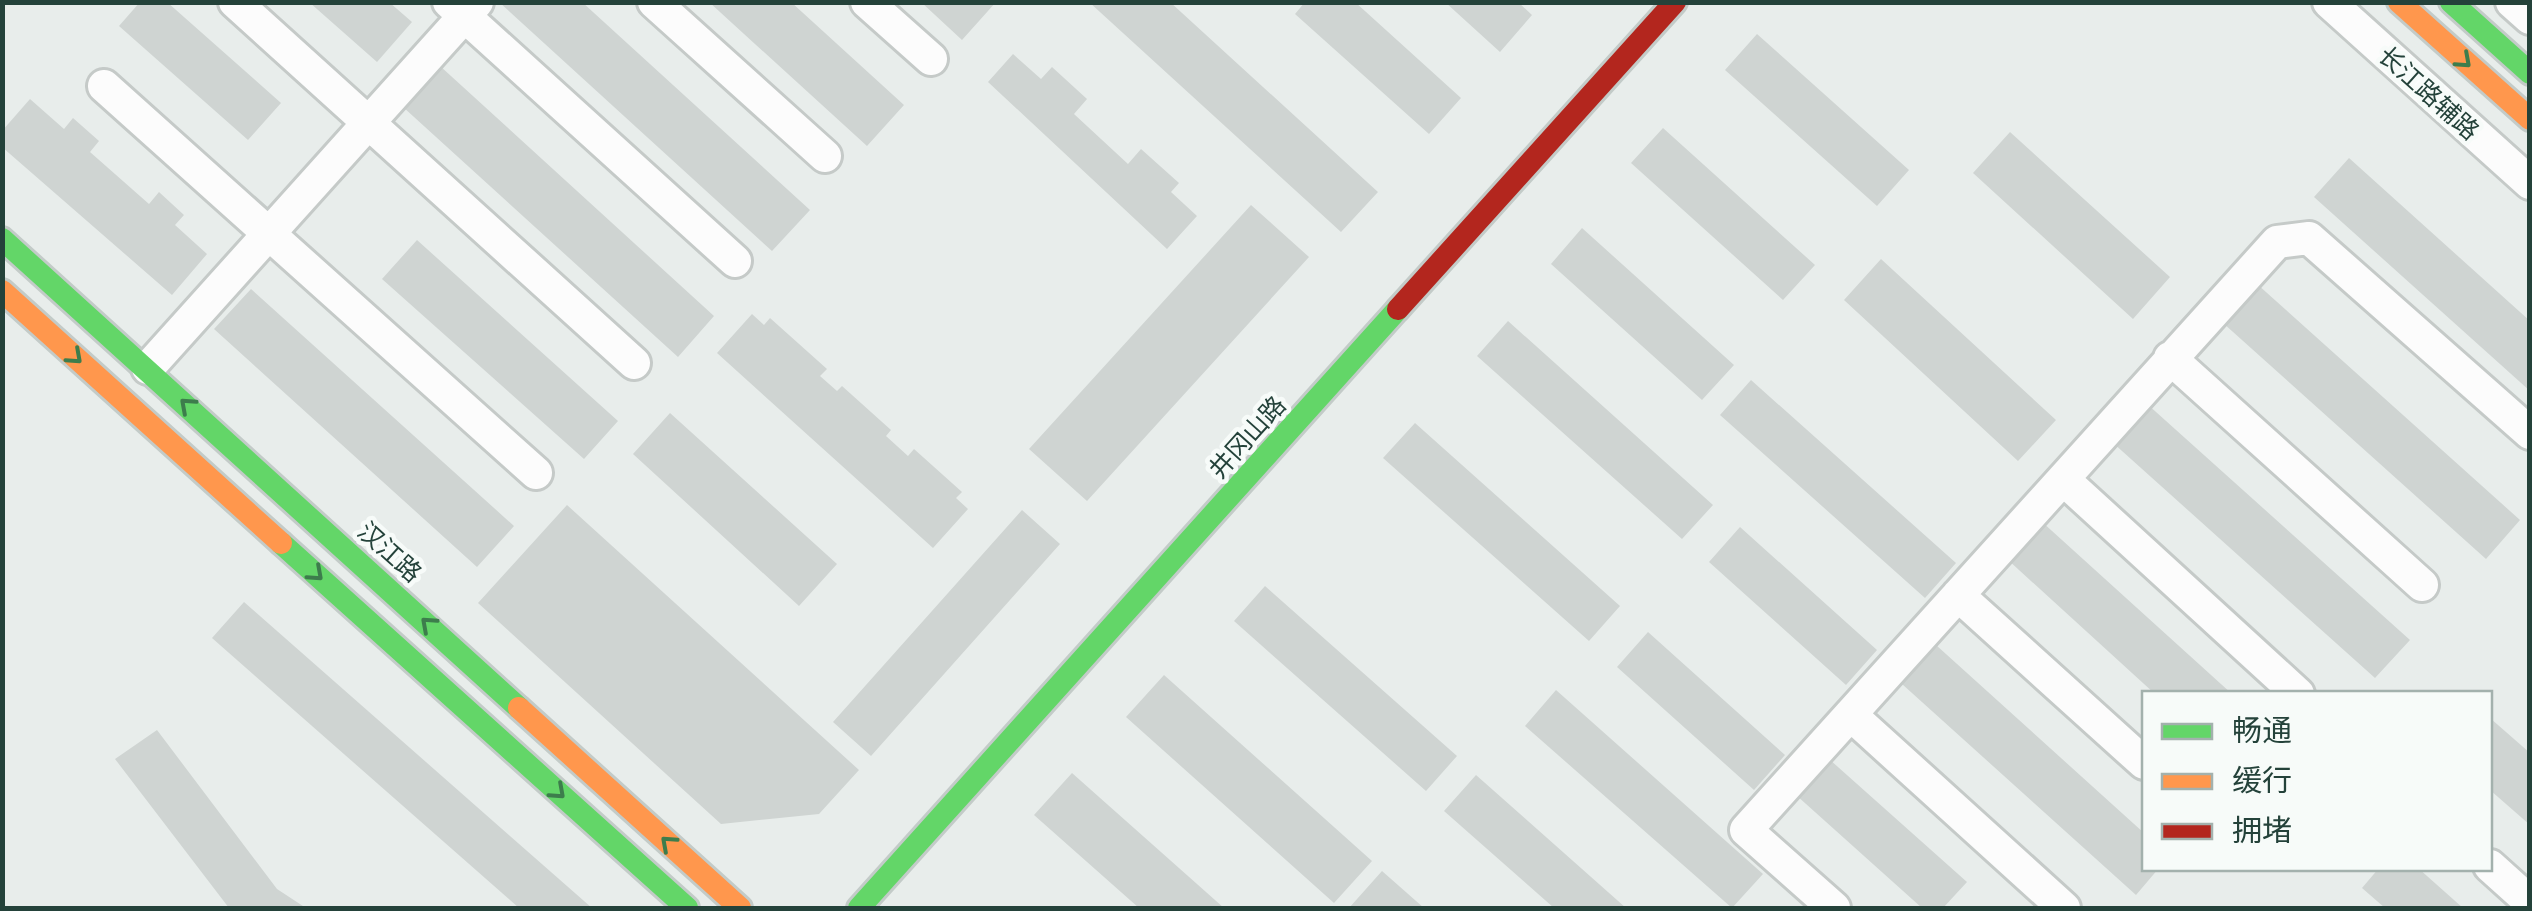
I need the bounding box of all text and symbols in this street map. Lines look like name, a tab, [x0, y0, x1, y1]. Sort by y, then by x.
street label: 长江路辅路	[2373, 40, 2485, 146]
one-way arrow	[2452, 49, 2471, 67]
one-way arrow	[63, 345, 82, 363]
street label: 井冈山路	[1202, 390, 1292, 484]
one-way arrow	[181, 398, 199, 416]
street label: 汉江路	[352, 516, 428, 588]
one-way arrow	[304, 562, 323, 580]
one-way arrow	[421, 617, 439, 635]
legend	[2142, 691, 2492, 871]
text: 畅通	[2232, 712, 2292, 748]
text: 缓行	[2232, 762, 2292, 798]
one-way arrow	[546, 780, 565, 798]
text: 拥堵	[2232, 812, 2292, 848]
one-way arrow	[661, 837, 679, 855]

